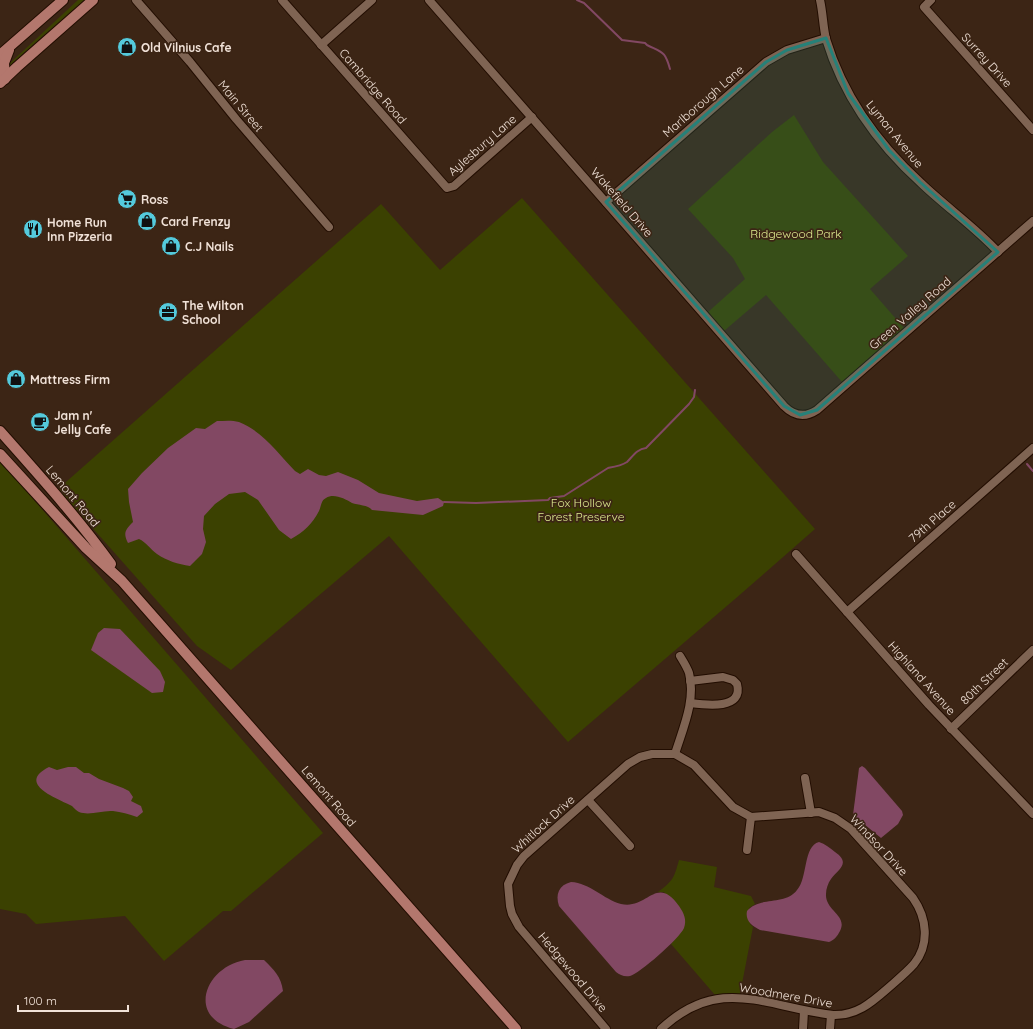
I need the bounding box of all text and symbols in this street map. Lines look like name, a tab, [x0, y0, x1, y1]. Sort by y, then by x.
street label: Surrey Drive	[959, 30, 1016, 91]
shop icon: Old Vilnius Cafe	[116, 36, 138, 58]
place label: Old Vilnius Cafe	[141, 40, 232, 55]
street label: Cambridge Road	[336, 45, 410, 127]
street label: Marlborough Lane	[659, 62, 747, 140]
street label: Main Street	[215, 77, 267, 135]
street label: Lyman Avenue	[863, 97, 927, 171]
street label: Aylesbury Lane	[445, 111, 519, 179]
street label: Wakefield Drive	[588, 164, 656, 240]
supermarket icon: Ross	[116, 188, 138, 210]
place label: Ross	[141, 192, 168, 207]
shop icon: Card Frenzy	[136, 210, 158, 232]
place label: Card Frenzy	[161, 214, 231, 229]
place label: Home Run Inn Pizzeria	[47, 215, 112, 244]
restaurant icon: Home Run Inn Pizzeria	[22, 218, 44, 240]
park label: Ridgewood Park	[750, 226, 842, 241]
shop icon: C.J Nails	[160, 235, 182, 257]
place label: C.J Nails	[185, 239, 234, 254]
street label: Green Valley Road	[866, 273, 954, 353]
place label: The Wilton School	[182, 298, 244, 327]
office icon: The Wilton School	[157, 301, 179, 323]
shop icon: Mattress Firm	[5, 368, 27, 390]
place label: Mattress Firm	[30, 372, 110, 387]
place label: Jam n' Jelly Cafe	[54, 408, 111, 437]
cafe icon: Jam n' Jelly Cafe	[29, 411, 51, 433]
street label: Lemont Road	[43, 462, 103, 530]
park label: Fox Hollow Forest Preserve	[538, 495, 625, 524]
street label: 79th Place	[905, 496, 959, 545]
street label: Highland Avenue	[885, 638, 959, 718]
street label: 80th Street	[957, 655, 1011, 707]
street label: Lemont Road	[299, 763, 359, 829]
street label: Whitlock Drive	[508, 792, 578, 856]
street label: Windsor Drive	[847, 811, 911, 879]
street label: Hedgewood Drive	[535, 929, 611, 1015]
street label: Woodmere Drive	[738, 979, 834, 1011]
scale bar	[18, 987, 128, 1013]
text: 100 m	[24, 993, 57, 1008]

